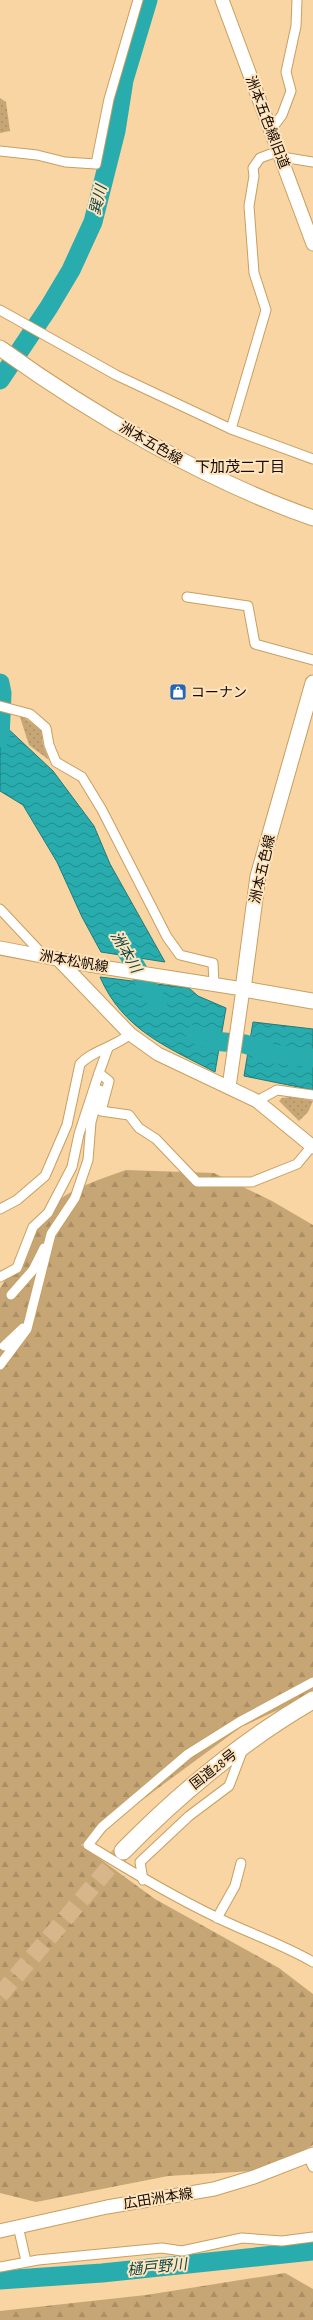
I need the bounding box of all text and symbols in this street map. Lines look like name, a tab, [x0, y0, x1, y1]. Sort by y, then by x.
street label: 洲本五色線旧道	[243, 73, 293, 171]
water label: 巽川	[88, 182, 110, 216]
street label: 洲本五色線	[117, 419, 185, 467]
district label: 下加茂二丁目	[195, 459, 285, 475]
shop icon: コーナン	[168, 682, 188, 702]
place label: コーナン	[191, 685, 247, 700]
street label: 洲本五色線	[246, 833, 278, 905]
water label: 洲本川	[108, 929, 145, 977]
street label: 洲本松帆線	[38, 947, 110, 975]
street label: 国道28号	[187, 1747, 240, 1792]
street label: 広田洲本線	[122, 2185, 194, 2211]
water label: 樋戸野川	[126, 2256, 190, 2278]

